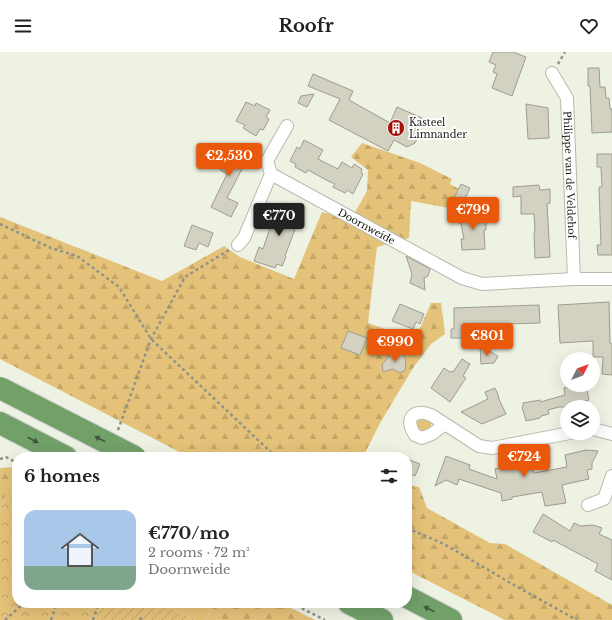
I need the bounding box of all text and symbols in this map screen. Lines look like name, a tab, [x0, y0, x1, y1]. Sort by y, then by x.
icon: menu	[12, 15, 34, 37]
text: Roofr	[278, 15, 334, 37]
icon: heart	[578, 15, 600, 37]
street label: Philippe van de Veldehof	[561, 111, 579, 241]
place label: Kasteel Limnander	[409, 116, 467, 141]
building icon: Kasteel Limnander	[386, 118, 406, 138]
pin: €2,530	[196, 143, 262, 177]
text: €2,530	[205, 147, 253, 164]
pin: €799	[449, 197, 497, 231]
text: €799	[456, 201, 490, 218]
pin: €770	[255, 203, 303, 237]
street label: Doornweide	[336, 205, 398, 247]
text: €770	[262, 207, 296, 224]
pin: €801	[463, 323, 511, 357]
text: €801	[470, 327, 504, 344]
pin: €990	[371, 329, 419, 363]
text: €990	[376, 333, 414, 350]
north arrow	[560, 352, 600, 392]
map controls	[560, 352, 600, 440]
button: layers	[560, 400, 600, 440]
one-way arrow	[94, 436, 106, 442]
one-way arrow	[27, 437, 39, 443]
pin: €724	[500, 444, 548, 478]
text: €724	[507, 448, 541, 465]
icon: filters	[378, 465, 400, 487]
text: 6 homes	[24, 466, 100, 487]
text: €770/mo	[148, 523, 229, 544]
icon: home	[56, 526, 104, 574]
text: 2 rooms · 72 m²	[148, 544, 250, 561]
text: Doornweide	[148, 561, 230, 578]
one-way arrow	[423, 605, 435, 612]

